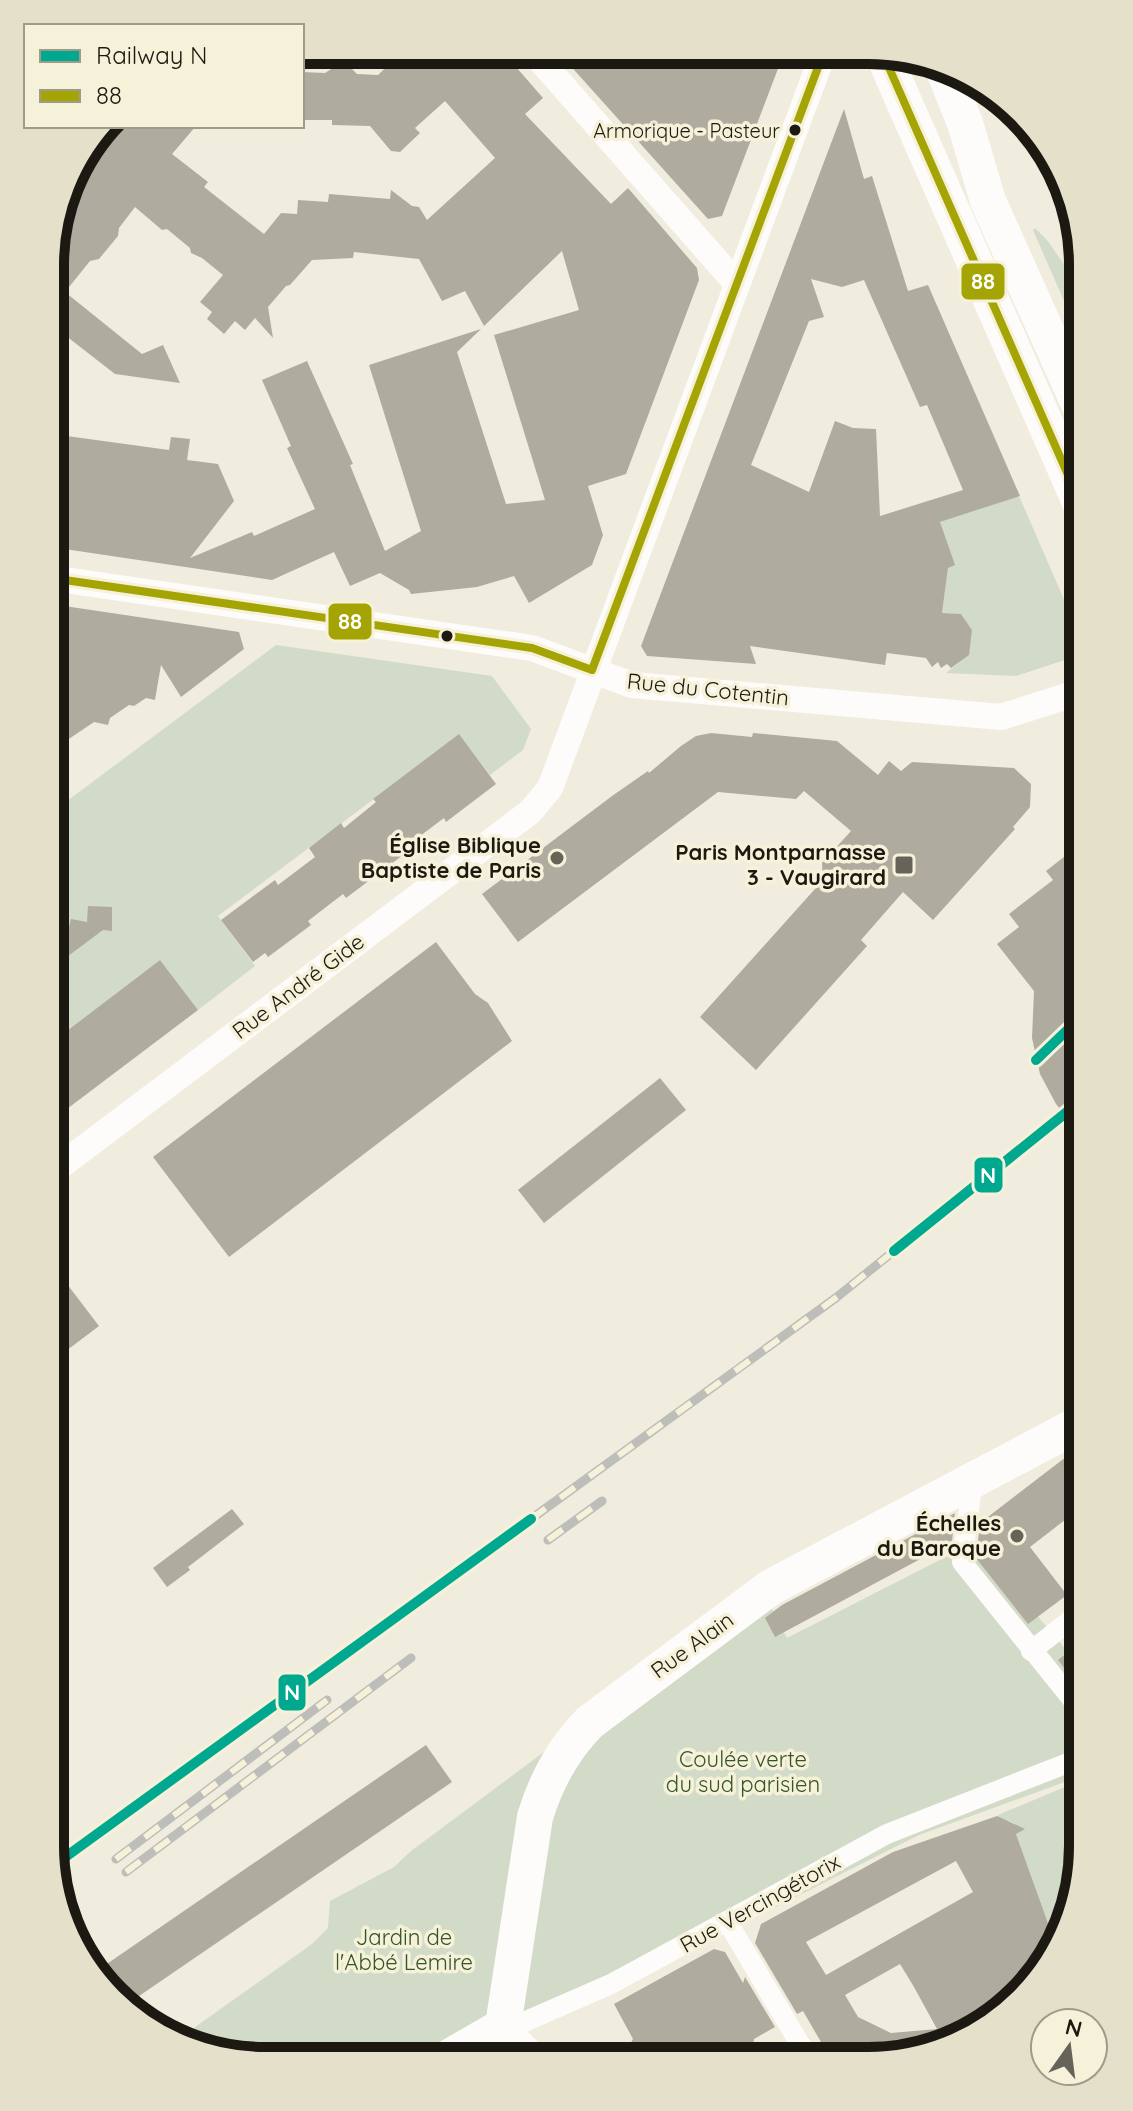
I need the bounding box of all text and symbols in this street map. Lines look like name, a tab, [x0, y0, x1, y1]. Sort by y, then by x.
legend	[24, 24, 304, 128]
text: Railway N	[96, 40, 207, 70]
text: 88	[96, 80, 122, 110]
place label: Armorique - Pasteur	[593, 118, 780, 143]
marker: Armorique - Pasteur	[787, 122, 803, 138]
line badge: 88	[960, 262, 1006, 301]
text: 88	[971, 267, 995, 295]
line badge: 88	[327, 602, 373, 641]
text: 88	[338, 607, 362, 635]
unlabelled marker	[439, 628, 455, 644]
street label: Rue du Cotentin	[626, 667, 790, 711]
place label: Église Biblique Baptiste de Paris	[361, 831, 541, 884]
place label: Paris Montparnasse 3 - Vaugirard	[675, 838, 886, 891]
marker: Église Biblique Baptiste de Paris	[548, 849, 566, 867]
marker: Paris Montparnasse 3 - Vaugirard	[893, 854, 915, 876]
street label: Rue André Gide	[227, 927, 369, 1045]
line badge: N	[973, 1156, 1004, 1194]
text: N	[980, 1161, 996, 1189]
place label: Échelles du Baroque	[877, 1509, 1001, 1562]
marker: Échelles du Baroque	[1008, 1527, 1026, 1545]
street label: Rue Alain	[645, 1606, 739, 1684]
line badge: N	[277, 1673, 307, 1712]
text: N	[284, 1678, 300, 1706]
park label: Coulée verte du sud parisien	[666, 1745, 820, 1798]
street label: Rue Vercingétorix	[675, 1847, 845, 1959]
park label: Jardin de l'Abbé Lemire	[335, 1923, 473, 1976]
north arrow	[1029, 2007, 1109, 2087]
text: N	[1063, 2012, 1085, 2043]

